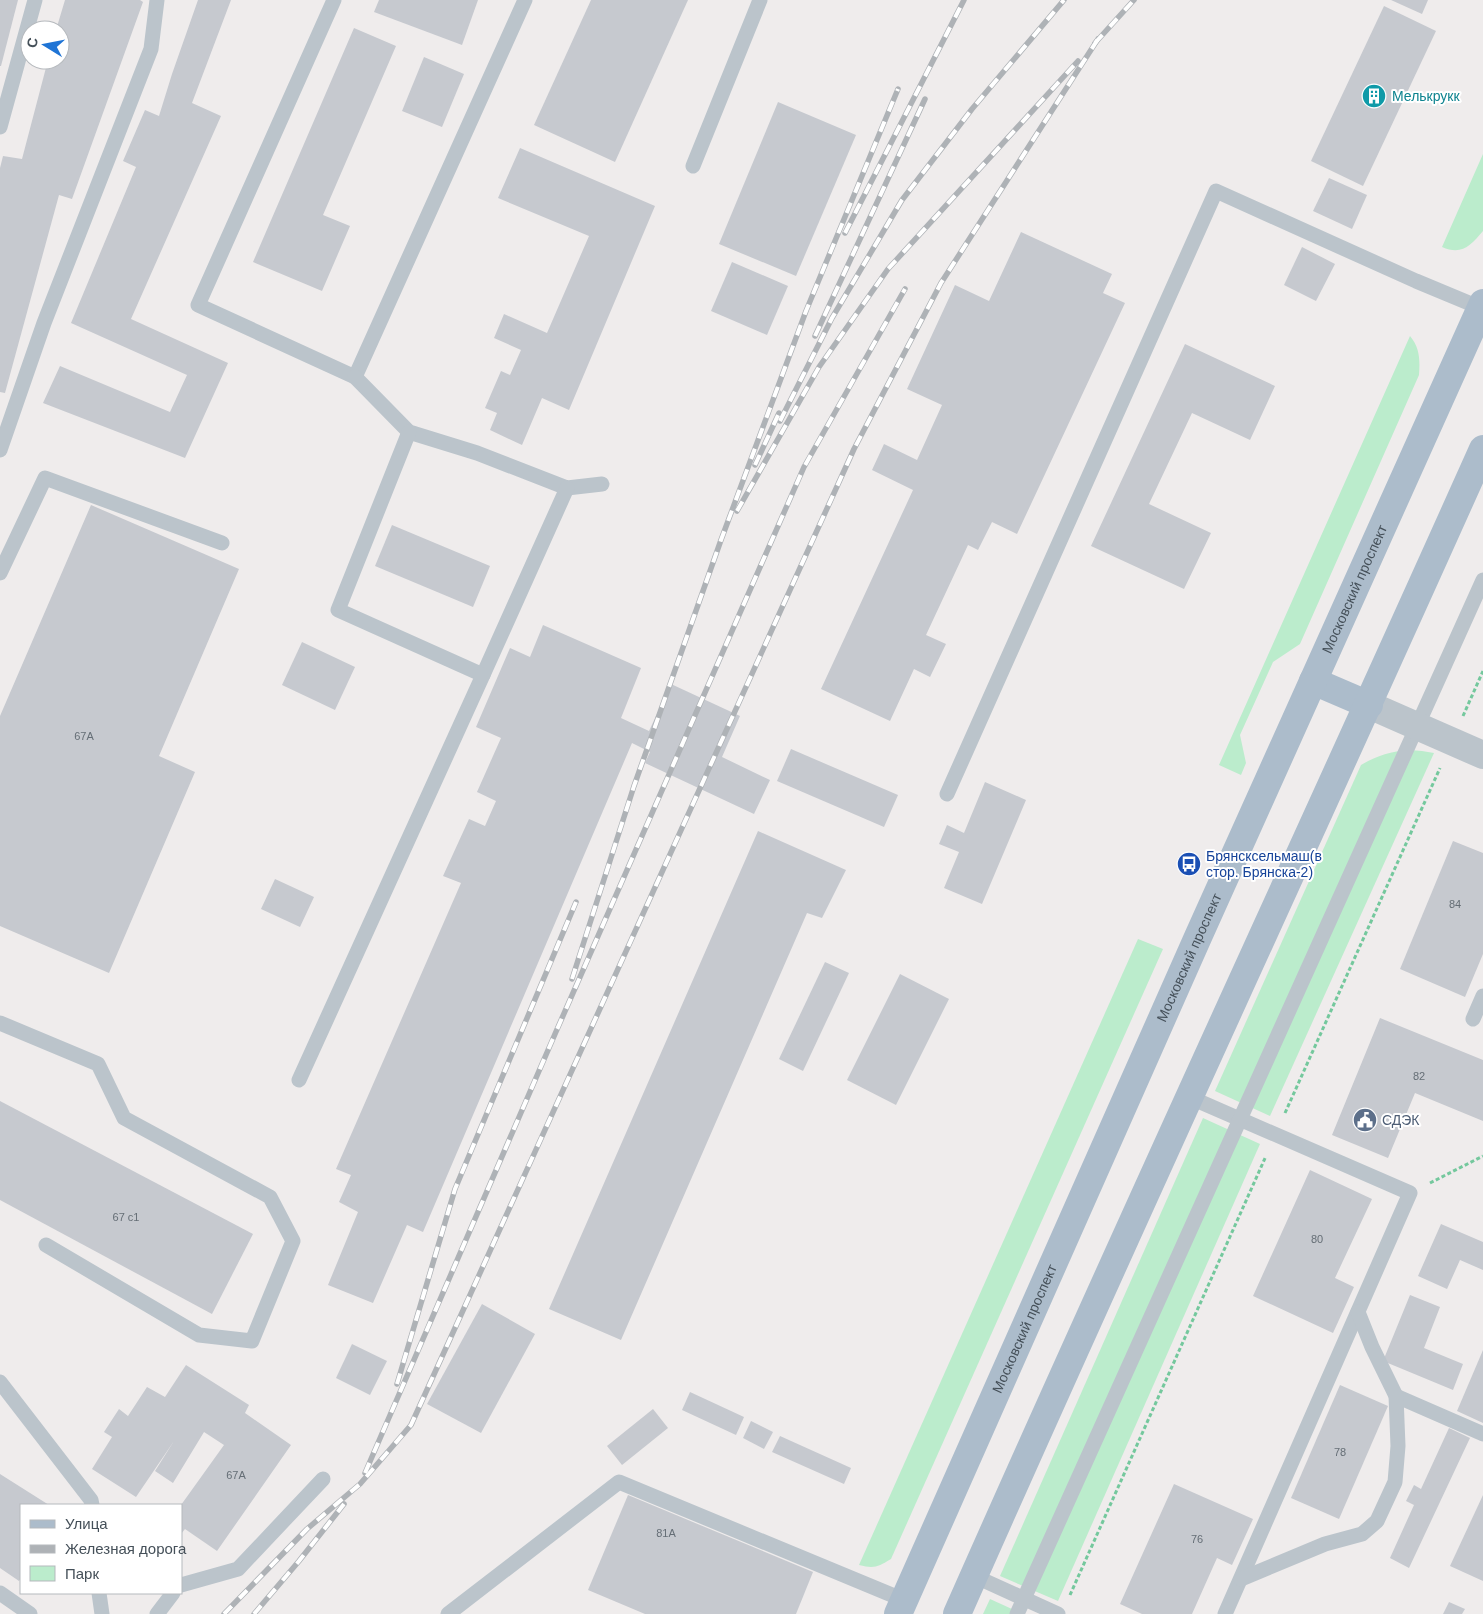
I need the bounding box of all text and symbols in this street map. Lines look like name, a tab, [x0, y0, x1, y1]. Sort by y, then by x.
north arrow	[20, 20, 70, 70]
text: С	[23, 36, 41, 49]
building icon: Мелькрукк	[1361, 83, 1387, 109]
place label: Мелькрукк	[1392, 88, 1460, 104]
street label: Московский проспект	[1319, 522, 1390, 656]
house number: 67А	[74, 730, 94, 742]
place label: Брянсксельмаш(в стор. Брянска-2)	[1206, 848, 1322, 880]
bus stop icon: Брянсксельмаш(в стор. Брянска-2)	[1176, 851, 1202, 877]
street label: Московский проспект	[1153, 890, 1225, 1024]
house number: 84	[1449, 898, 1461, 910]
house number: 82	[1413, 1070, 1425, 1082]
public building icon: СДЭК	[1352, 1107, 1378, 1133]
place label: СДЭК	[1382, 1112, 1420, 1128]
house number: 67 с1	[113, 1211, 139, 1223]
house number: 80	[1311, 1233, 1323, 1245]
street label: Московский проспект	[989, 1261, 1060, 1396]
house number: 78	[1334, 1446, 1346, 1458]
house number: 67А	[226, 1469, 246, 1481]
legend	[20, 1504, 182, 1594]
text: Улица	[65, 1515, 108, 1532]
house number: 81А	[656, 1527, 676, 1539]
house number: 76	[1191, 1533, 1203, 1545]
text: Железная дорога	[65, 1540, 187, 1557]
text: Парк	[65, 1565, 99, 1582]

